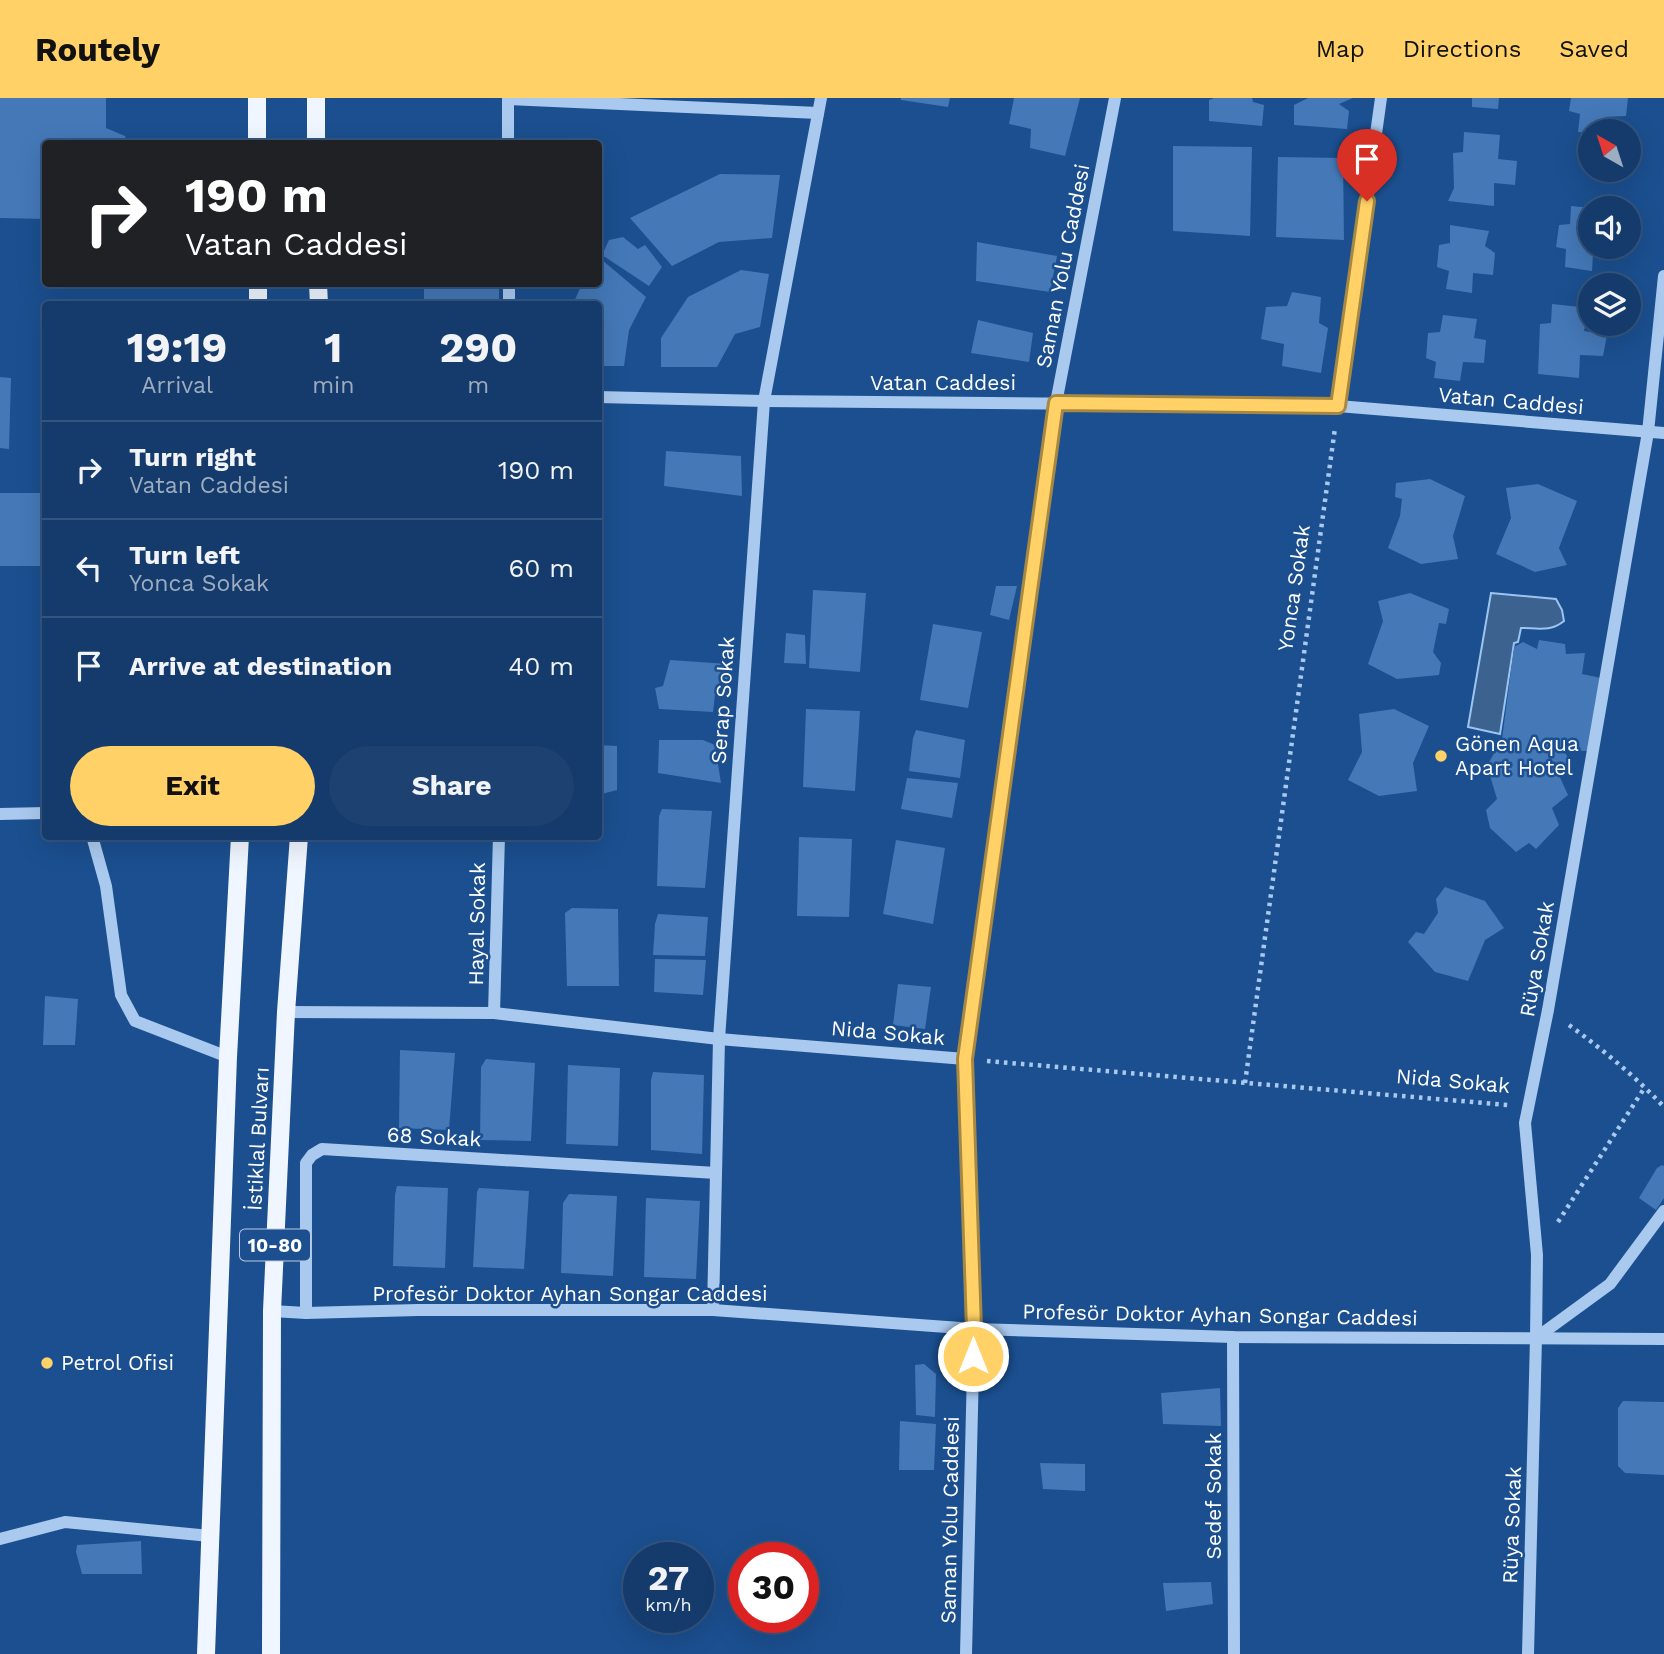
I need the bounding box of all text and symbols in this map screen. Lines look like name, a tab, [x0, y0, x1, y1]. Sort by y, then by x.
text: Routely	[35, 30, 160, 69]
text: Map	[1316, 35, 1365, 63]
text: Directions	[1403, 35, 1521, 63]
text: Saved	[1559, 35, 1629, 63]
north arrow	[1578, 119, 1642, 182]
map controls	[1578, 119, 1641, 336]
pin	[1337, 129, 1397, 201]
icon: arrive	[1348, 140, 1386, 178]
street label: Saman Yolu Caddesi	[1030, 162, 1095, 370]
text: 190 m	[185, 166, 328, 224]
icon: right	[70, 168, 161, 259]
button: sound	[1578, 196, 1641, 259]
text: Vatan Caddesi	[185, 225, 408, 263]
button: layers	[1578, 273, 1641, 336]
text: 19:19	[127, 323, 227, 372]
text: 1	[324, 323, 342, 372]
text: 290	[439, 323, 517, 372]
street label: Vatan Caddesi	[870, 370, 1016, 395]
text: Arrival	[141, 372, 213, 399]
text: min	[312, 372, 354, 399]
text: m	[467, 372, 489, 399]
street label: Vatan Caddesi	[1437, 382, 1585, 419]
text: Turn right	[129, 442, 256, 472]
icon: right	[70, 451, 108, 489]
text: 190 m	[498, 455, 574, 485]
text: Vatan Caddesi	[129, 472, 289, 499]
street label: Yonca Sokak	[1272, 523, 1315, 653]
text: Turn left	[129, 540, 240, 570]
icon: left	[70, 549, 108, 587]
text: 60 m	[508, 553, 574, 583]
text: Yonca Sokak	[129, 570, 269, 597]
street label: Serap Sokak	[706, 635, 739, 764]
icon: arrive	[70, 647, 108, 685]
text: Arrive at destination	[129, 651, 392, 681]
text: 40 m	[508, 651, 574, 681]
place label: Gönen Aqua Apart Hotel	[1455, 731, 1579, 780]
button: Exit	[70, 746, 315, 826]
button: Share	[329, 746, 574, 826]
marker: Gönen Aqua Apart Hotel	[1433, 748, 1449, 764]
street label: Hayal Sokak	[463, 862, 490, 986]
street label: Rüya Sokak	[1514, 899, 1559, 1019]
street label: Nida Sokak	[830, 1015, 946, 1050]
street label: Nida Sokak	[1395, 1063, 1511, 1098]
street label: İstiklal Bulvarı	[241, 1066, 274, 1211]
street label: 68 Sokak	[386, 1122, 482, 1151]
road number: 10-80	[240, 1230, 310, 1260]
street label: Profesör Doktor Ayhan Songar Caddesi	[372, 1281, 768, 1306]
street label: Profesör Doktor Ayhan Songar Caddesi	[1022, 1299, 1418, 1330]
position arrow	[936, 1319, 1010, 1393]
place label: Petrol Ofisi	[61, 1350, 174, 1375]
marker: Petrol Ofisi	[39, 1355, 55, 1371]
street label: Saman Yolu Caddesi	[935, 1416, 964, 1624]
street label: Sedef Sokak	[1201, 1432, 1226, 1559]
street label: Rüya Sokak	[1497, 1466, 1526, 1584]
speed limit sign: 30	[728, 1542, 819, 1633]
text: 27	[648, 1557, 689, 1599]
text: km/h	[645, 1594, 692, 1615]

